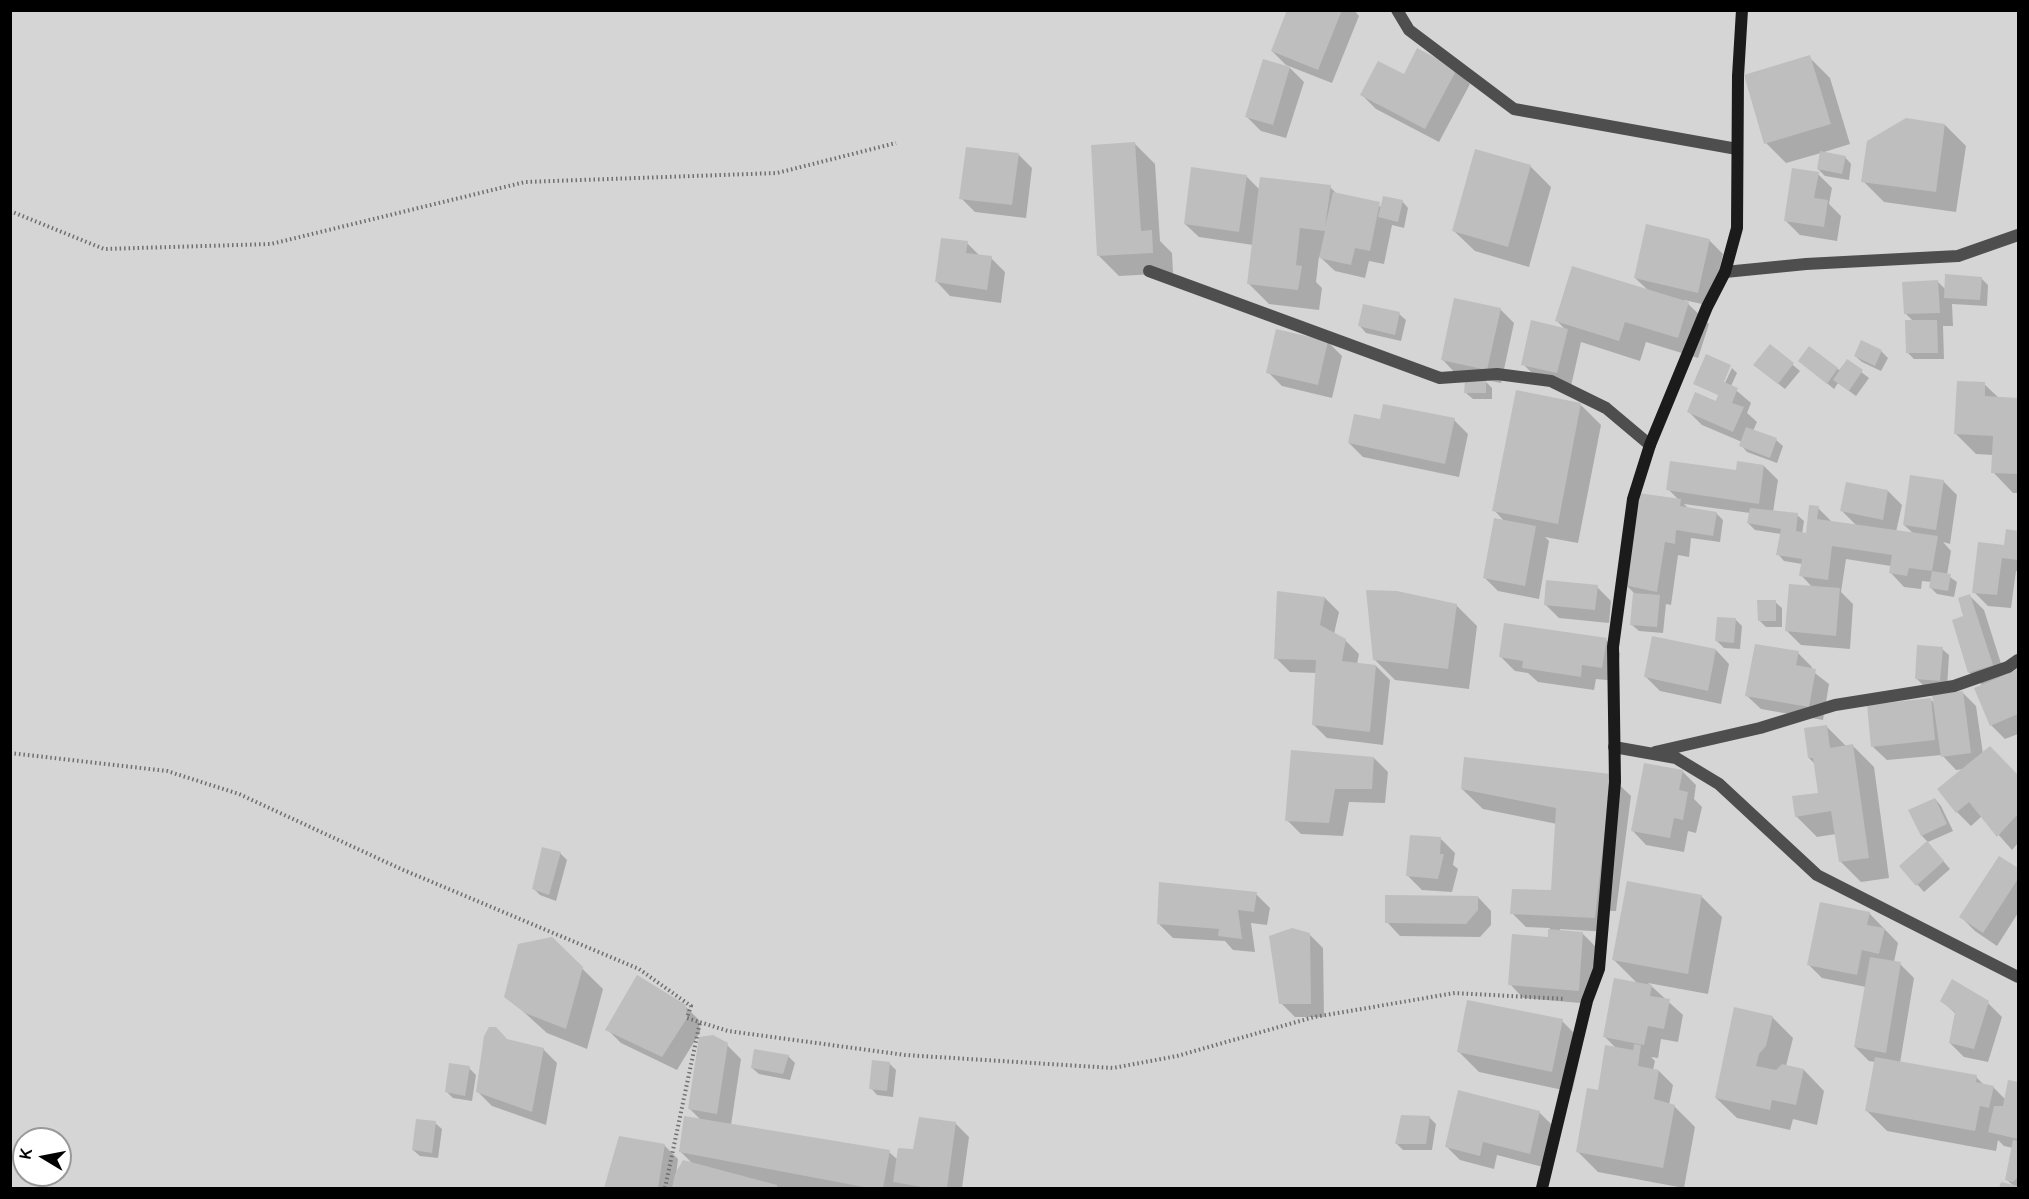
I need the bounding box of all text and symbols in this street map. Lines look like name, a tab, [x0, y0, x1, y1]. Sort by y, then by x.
north arrow	[12, 1127, 72, 1187]
text: K	[15, 1147, 36, 1161]

